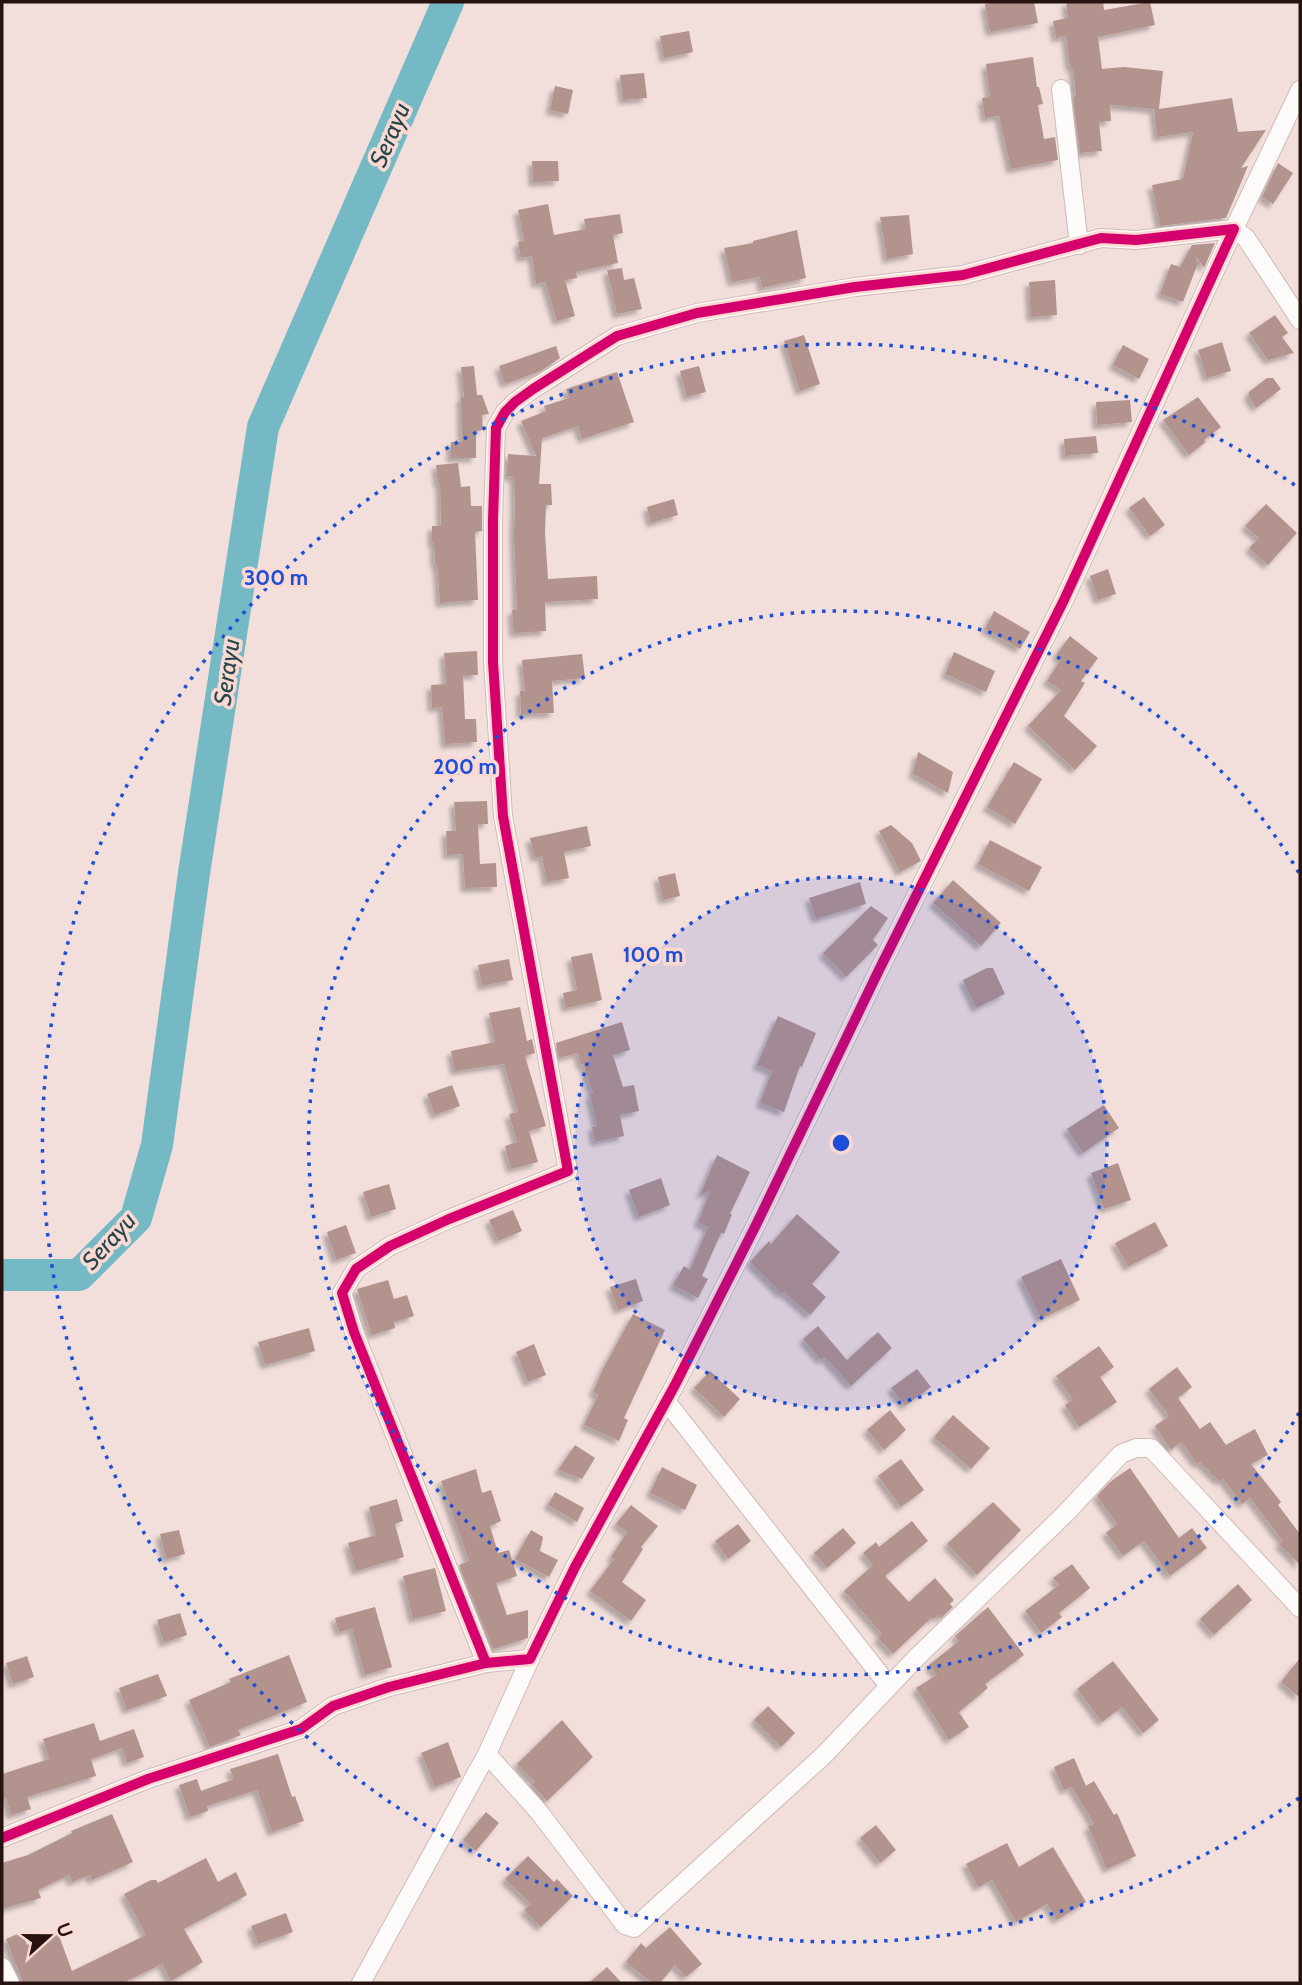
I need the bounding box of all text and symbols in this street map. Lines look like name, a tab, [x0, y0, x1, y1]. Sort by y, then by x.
water label: Serayu	[363, 98, 416, 171]
text: 300 m	[244, 565, 308, 590]
water label: Serayu	[207, 637, 246, 707]
text: 200 m	[433, 754, 497, 779]
text: 100 m	[623, 942, 683, 967]
centre of rings	[829, 1131, 853, 1155]
water label: Serayu	[76, 1206, 142, 1275]
north arrow	[14, 1901, 84, 1971]
text: U	[51, 1920, 78, 1941]

